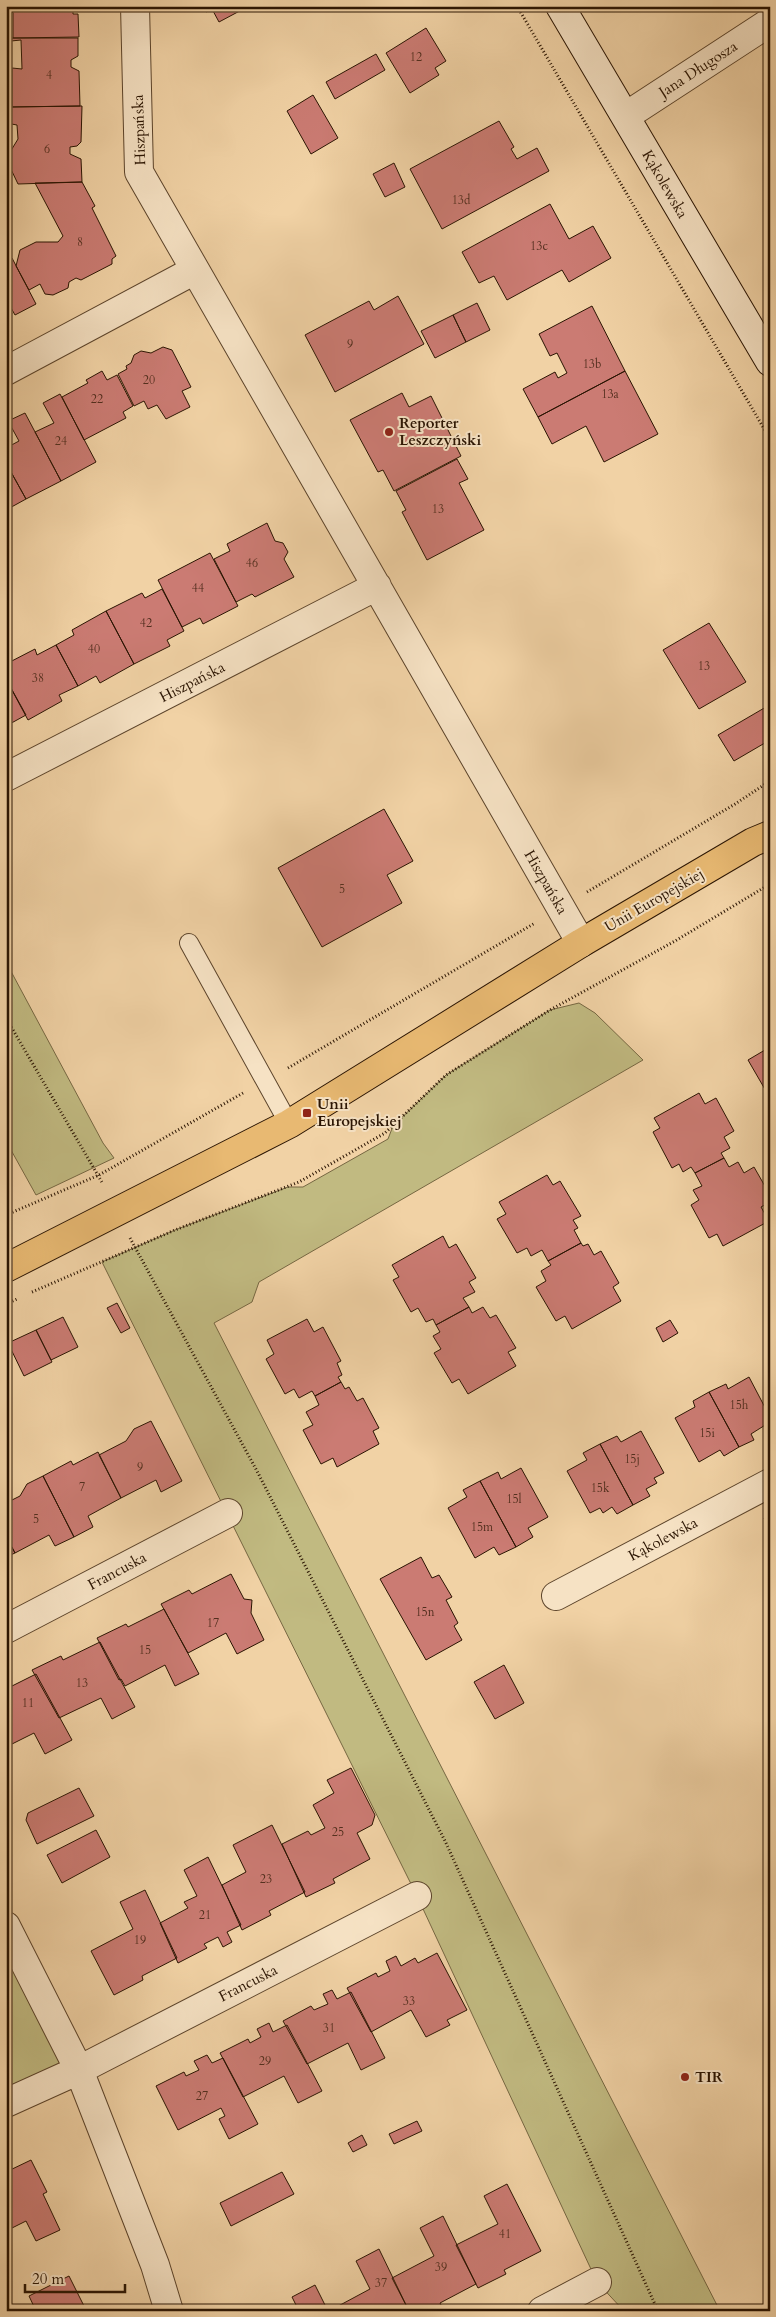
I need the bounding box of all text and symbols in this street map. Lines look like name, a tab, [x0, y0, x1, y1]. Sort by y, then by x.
street label: Jana Długosza	[653, 36, 742, 103]
house number: 12	[410, 49, 422, 65]
house number: 4	[46, 67, 52, 83]
street label: Hiszpańska	[128, 94, 150, 166]
house number: 6	[44, 141, 50, 157]
street label: Kąkolewska	[637, 146, 693, 222]
house number: 13d	[452, 192, 471, 208]
house number: 8	[77, 234, 83, 250]
house number: 13c	[530, 238, 548, 254]
house number: 9	[347, 336, 353, 352]
house number: 13b	[583, 356, 601, 372]
house number: 20	[143, 372, 155, 388]
house number: 13a	[601, 386, 620, 402]
house number: 22	[91, 391, 103, 407]
place label: Reporter Leszczyński	[399, 413, 481, 450]
marker: Reporter Leszczyński	[383, 426, 395, 438]
house number: 24	[55, 433, 67, 449]
house number: 13	[432, 501, 444, 517]
house number: 46	[246, 555, 258, 571]
house number: 44	[192, 580, 204, 596]
house number: 42	[140, 615, 152, 631]
house number: 40	[88, 641, 100, 657]
street label: Hiszpańska	[156, 657, 229, 707]
house number: 13	[698, 658, 710, 674]
house number: 38	[32, 670, 44, 686]
street label: Hiszpańska	[520, 846, 573, 918]
street label: Unii Europejskiej	[601, 863, 707, 937]
house number: 5	[339, 881, 345, 897]
place label: Unii Europejskiej	[317, 1094, 402, 1131]
marker: Unii Europejskiej	[301, 1107, 313, 1119]
house number: 15h	[730, 1397, 749, 1413]
house number: 15i	[699, 1425, 715, 1441]
house number: 15j	[624, 1451, 640, 1467]
house number: 9	[137, 1459, 143, 1475]
house number: 7	[79, 1479, 85, 1495]
house number: 15k	[591, 1480, 610, 1496]
house number: 15l	[506, 1491, 522, 1507]
house number: 5	[33, 1511, 39, 1527]
street label: Kąkolewska	[625, 1512, 702, 1566]
house number: 15m	[471, 1519, 494, 1535]
street label: Francuska	[84, 1547, 150, 1595]
house number: 15n	[415, 1604, 435, 1620]
house number: 17	[207, 1615, 219, 1631]
house number: 15	[139, 1642, 151, 1658]
house number: 13	[76, 1675, 88, 1691]
house number: 11	[22, 1695, 34, 1711]
house number: 25	[332, 1824, 344, 1840]
house number: 23	[260, 1871, 272, 1887]
house number: 21	[199, 1907, 211, 1923]
house number: 19	[134, 1932, 146, 1948]
street label: Francuska	[215, 1959, 281, 2006]
house number: 33	[403, 1993, 415, 2009]
house number: 31	[323, 2020, 335, 2036]
house number: 29	[259, 2053, 271, 2069]
place label: TIR	[695, 2067, 723, 2087]
marker: TIR	[679, 2071, 691, 2083]
house number: 27	[196, 2088, 208, 2104]
house number: 41	[499, 2226, 511, 2242]
house number: 39	[435, 2259, 447, 2275]
scale bar	[25, 2262, 125, 2294]
text: 20 m	[32, 2269, 64, 2289]
house number: 37	[375, 2275, 387, 2291]

